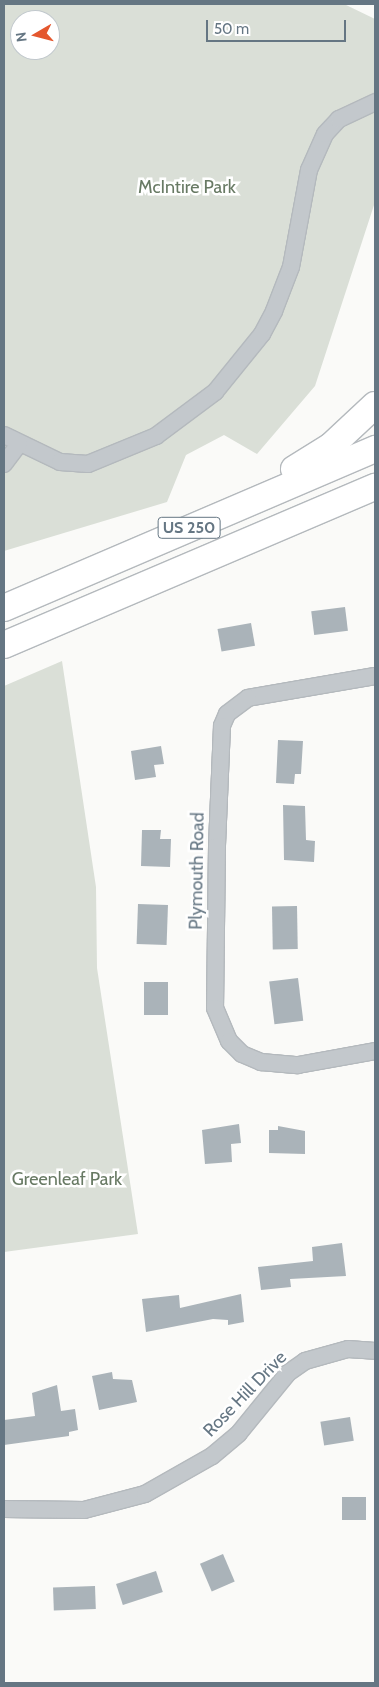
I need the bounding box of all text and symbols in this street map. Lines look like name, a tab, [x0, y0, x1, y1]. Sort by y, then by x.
north arrow	[10, 10, 60, 60]
scale bar	[209, 10, 349, 42]
text: 50 m	[214, 20, 249, 38]
text: N	[12, 31, 31, 43]
park label: McIntire Park	[138, 176, 236, 198]
road number: US 250	[156, 514, 222, 542]
street label: Plymouth Road	[185, 812, 209, 930]
park label: Greenleaf Park	[12, 1168, 122, 1190]
street label: Rose Hill Drive	[199, 1347, 291, 1441]

